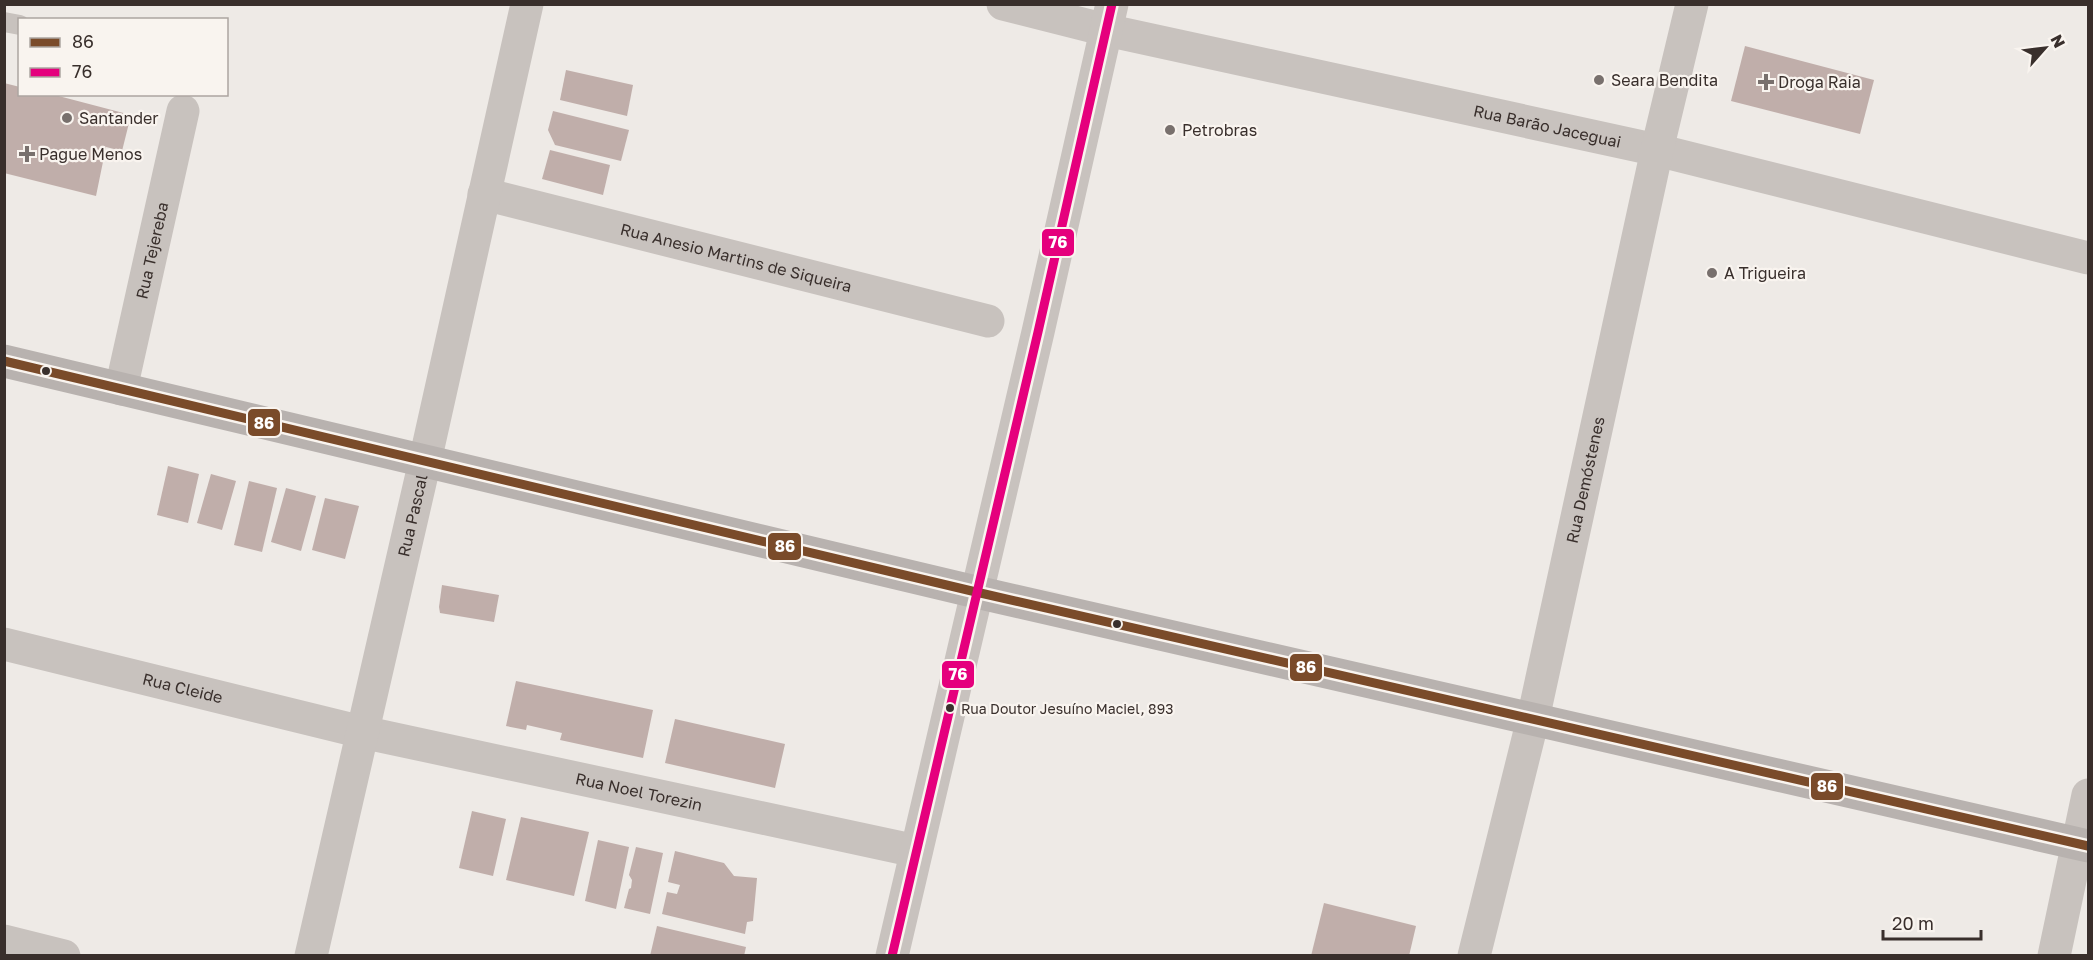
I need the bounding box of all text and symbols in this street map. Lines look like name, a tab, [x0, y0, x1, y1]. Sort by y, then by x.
legend	[18, 18, 228, 96]
north arrow	[2015, 18, 2075, 78]
text: 86	[72, 30, 94, 52]
text: N	[2047, 31, 2070, 51]
text: 76	[72, 60, 92, 82]
place label: Seara Bendita	[1611, 70, 1718, 90]
place label: Droga Raia	[1778, 72, 1861, 92]
marker: Seara Bendita	[1592, 73, 1606, 87]
marker: Droga Raia	[1759, 75, 1773, 89]
street label: Rua Barão Jaceguai	[1472, 100, 1623, 152]
place label: Santander	[79, 108, 159, 128]
marker: Santander	[60, 111, 74, 125]
place label: Petrobras	[1182, 120, 1257, 140]
marker: Petrobras	[1163, 123, 1177, 137]
place label: Pague Menos	[39, 144, 142, 164]
marker: Pague Menos	[20, 147, 34, 161]
street label: Rua Tejereba	[131, 200, 172, 301]
street label: Rua Anesio Martins de Siqueira	[618, 219, 854, 296]
line badge: 76	[1041, 228, 1075, 257]
text: 76	[1049, 232, 1067, 252]
place label: A Trigueira	[1724, 263, 1806, 283]
marker: A Trigueira	[1705, 266, 1719, 280]
unlabelled marker	[40, 365, 52, 377]
line badge: 86	[247, 408, 281, 437]
text: 86	[254, 413, 274, 433]
street label: Rua Demóstenes	[1562, 415, 1609, 545]
street label: Rua Pascal	[393, 472, 432, 559]
line badge: 86	[767, 532, 802, 561]
text: 86	[775, 536, 795, 556]
unlabelled marker	[1111, 618, 1123, 630]
line badge: 86	[1289, 653, 1323, 682]
text: 86	[1296, 657, 1316, 677]
line badge: 76	[941, 660, 975, 689]
text: 76	[949, 664, 967, 684]
street label: Rua Cleide	[141, 668, 225, 707]
place label: Rua Doutor Jesuíno Maciel, 893	[961, 700, 1173, 717]
marker: Rua Doutor Jesuíno Maciel, 893	[944, 702, 956, 714]
street label: Rua Noel Torezin	[574, 768, 704, 815]
line badge: 86	[1810, 772, 1844, 801]
text: 86	[1817, 776, 1837, 796]
scale bar	[1883, 903, 1980, 941]
text: 20 m	[1892, 912, 1934, 934]

